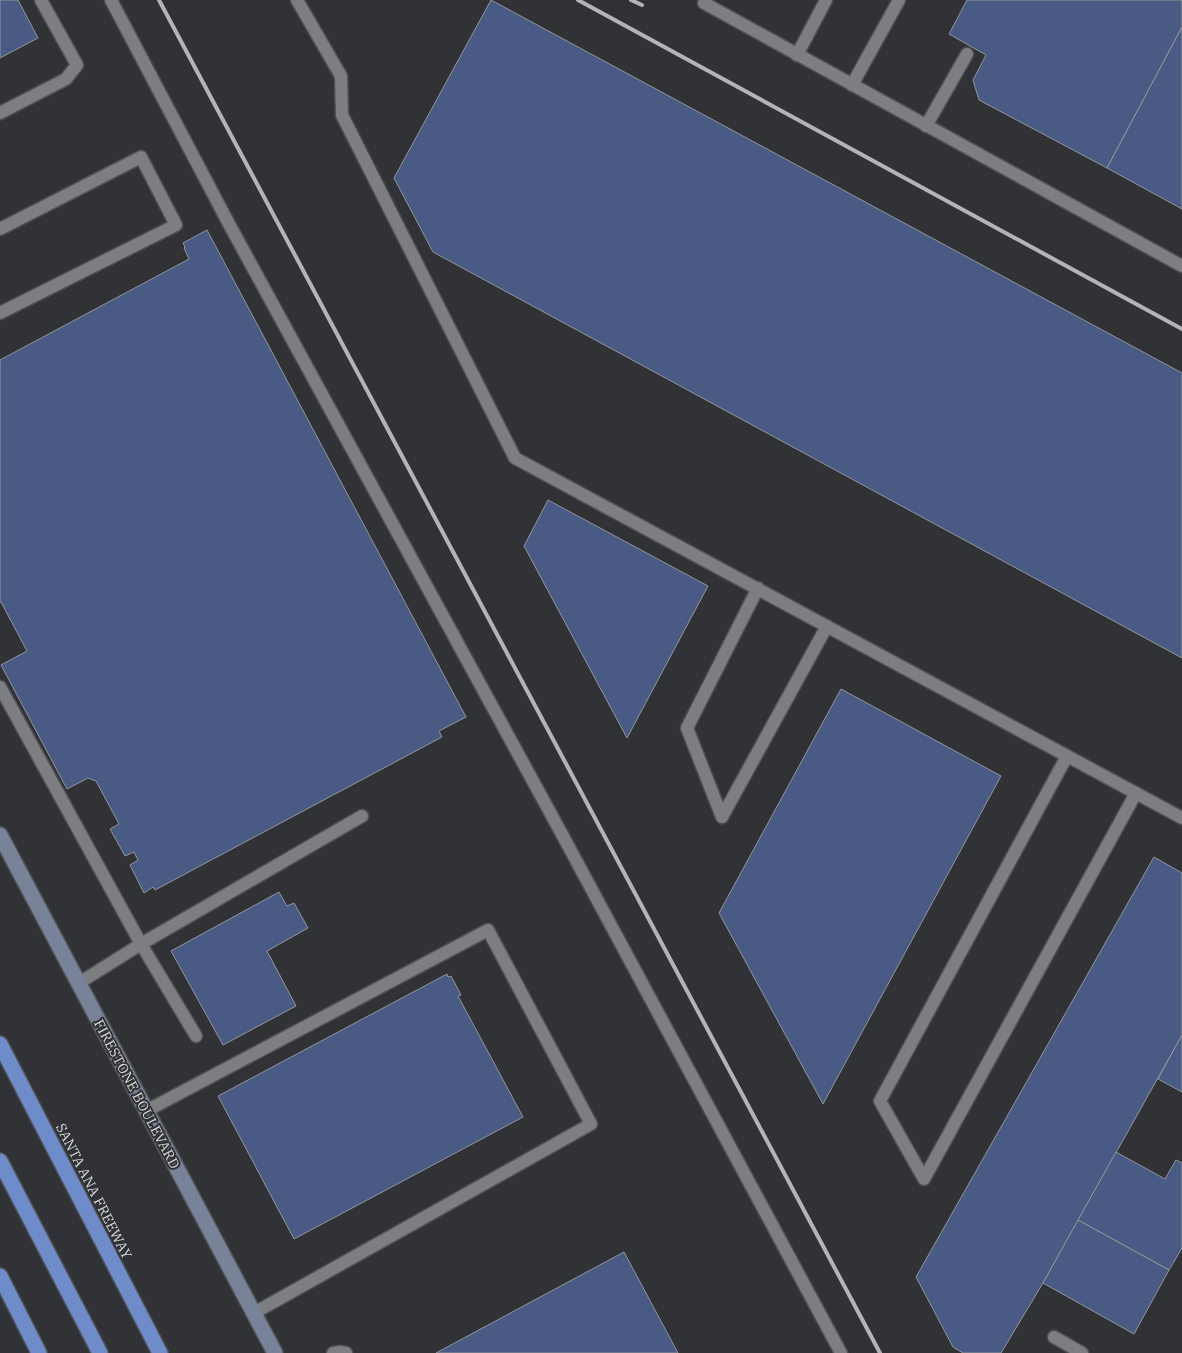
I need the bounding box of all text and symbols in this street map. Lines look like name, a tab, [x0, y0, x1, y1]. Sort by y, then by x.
street label: FIRESTONE BOULEVARD	[90, 1016, 184, 1172]
street label: SANTA ANA FREEWAY	[52, 1120, 136, 1262]

